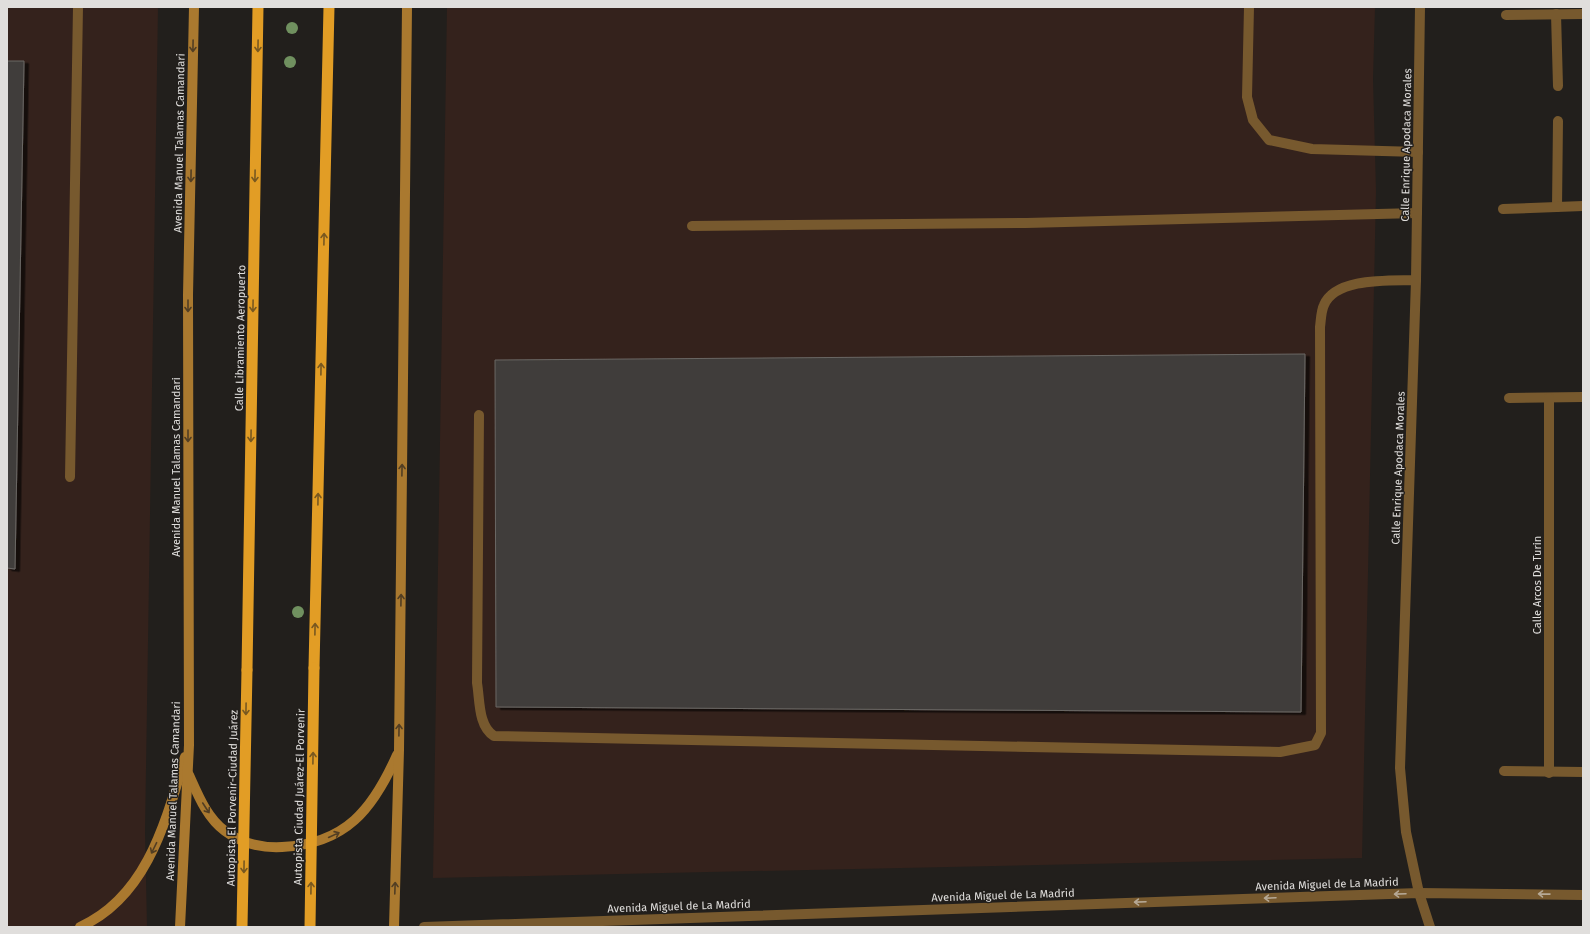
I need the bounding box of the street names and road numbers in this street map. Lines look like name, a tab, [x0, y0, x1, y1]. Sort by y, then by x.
street label: Avenida Manuel Talamas Camandari	[171, 53, 188, 233]
street label: Calle Enrique Apodaca Morales	[1399, 68, 1414, 222]
street label: Calle Libramiento Aeropuerto	[233, 265, 248, 411]
street label: Avenida Manuel Talamas Camandari	[170, 377, 183, 557]
street label: Calle Enrique Apodaca Morales	[1389, 391, 1408, 545]
street label: Calle Arcos De Turin	[1531, 536, 1544, 634]
street label: Avenida Manuel Talamas Camandari	[164, 701, 183, 881]
street label: Autopista Ciudad Juárez-El Porvenir	[291, 708, 308, 885]
street label: Autopista El Porvenir-Ciudad Juárez	[224, 709, 241, 886]
street label: Avenida Miguel de La Madrid	[1255, 876, 1399, 893]
street label: Avenida Miguel de La Madrid	[931, 887, 1075, 904]
street label: Avenida Miguel de La Madrid	[607, 898, 751, 915]

